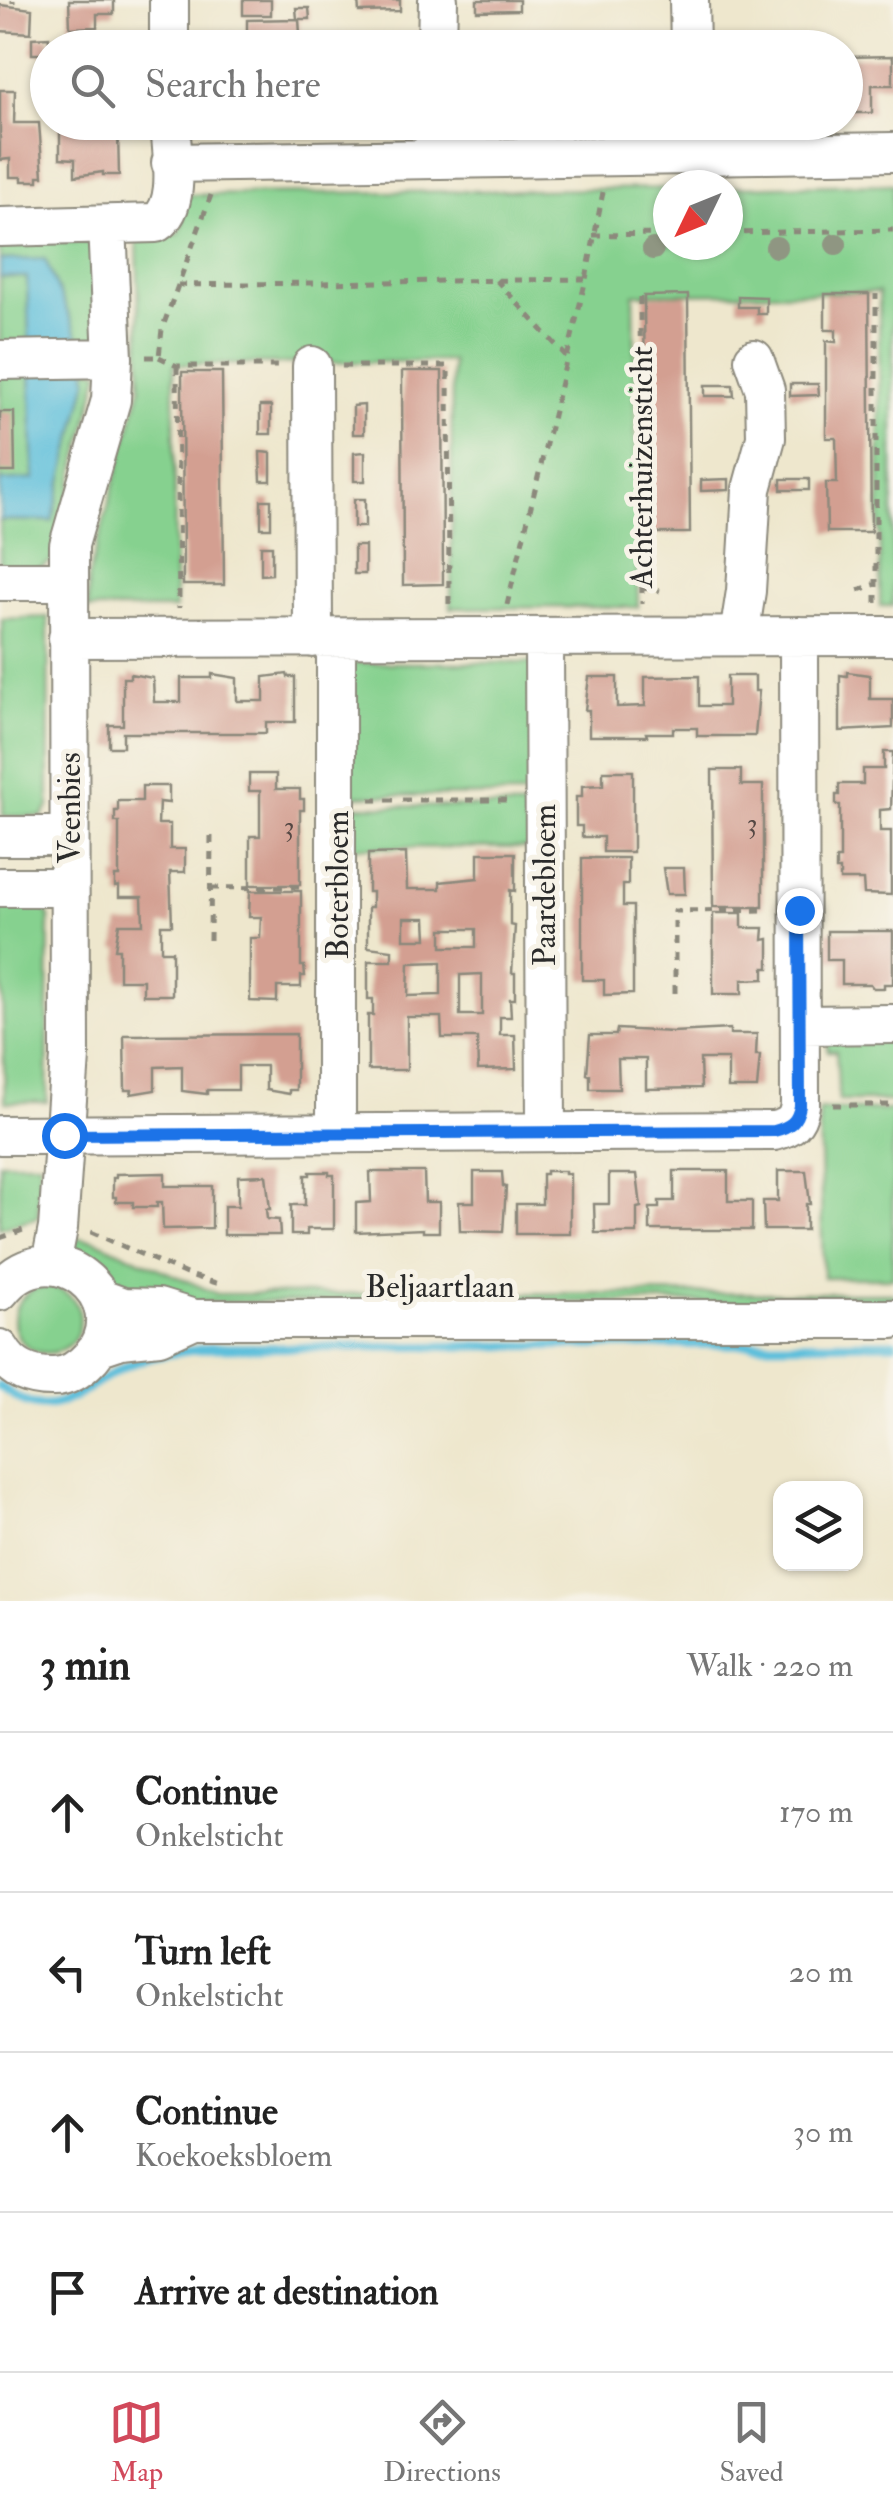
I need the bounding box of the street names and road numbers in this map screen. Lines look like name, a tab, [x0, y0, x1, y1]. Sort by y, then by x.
street label: Achterhuizensticht	[622, 346, 662, 589]
street label: Veenbies	[50, 752, 90, 864]
street label: Paardebloem	[525, 804, 565, 966]
street label: Boterbloem	[318, 810, 358, 960]
street label: Beljaartlaan	[365, 1267, 515, 1307]

